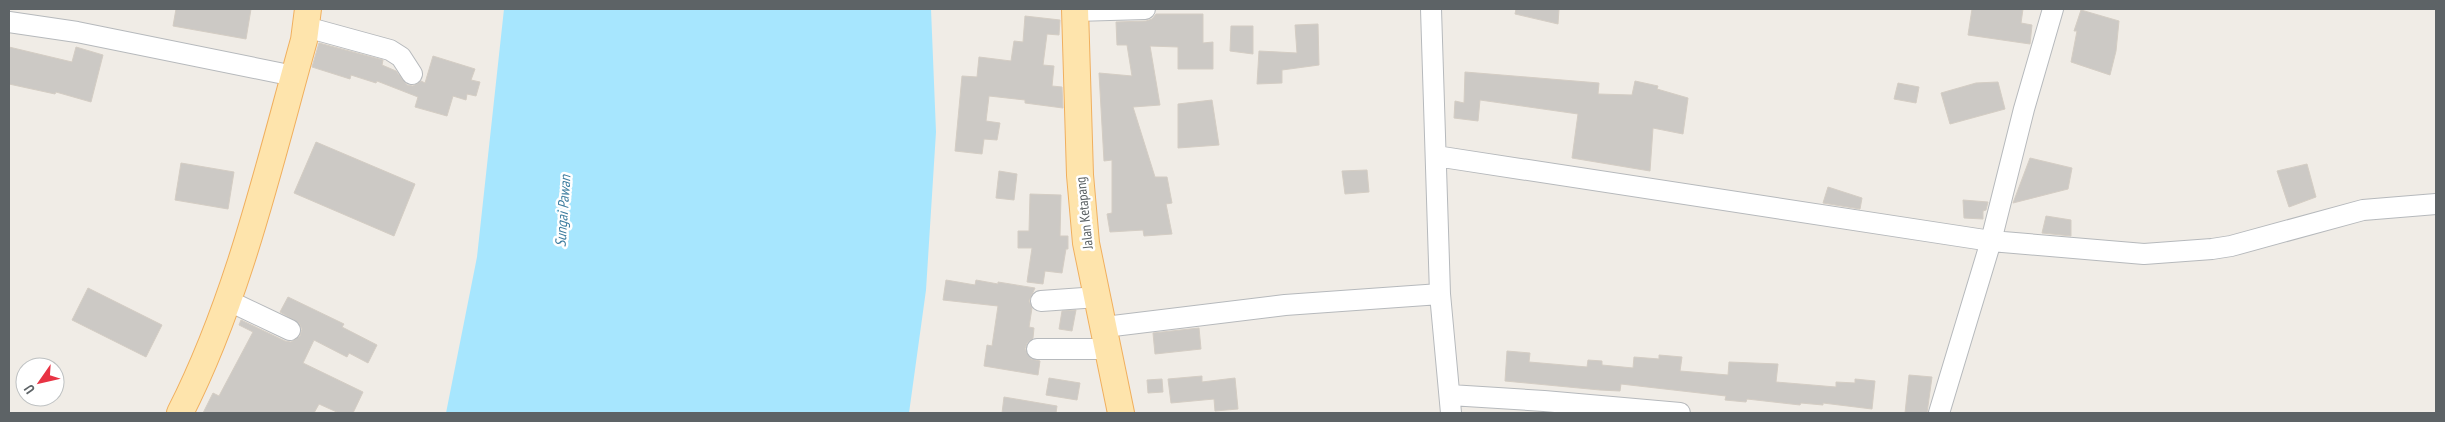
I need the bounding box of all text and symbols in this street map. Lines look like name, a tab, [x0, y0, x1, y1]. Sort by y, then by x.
water label: Sungai Pawan	[551, 173, 575, 248]
street label: Jalan Ketapang	[1071, 176, 1097, 251]
north arrow	[15, 357, 65, 407]
text: U	[20, 381, 39, 397]

